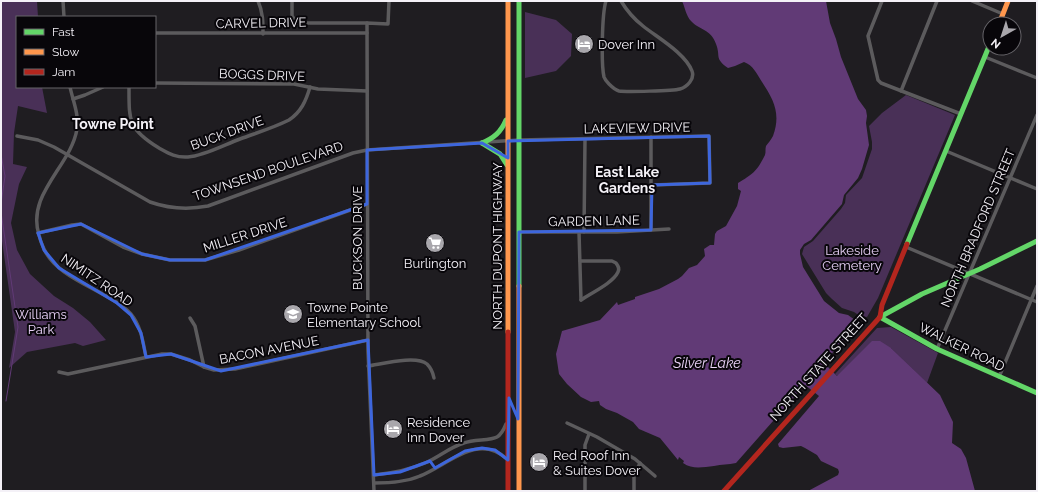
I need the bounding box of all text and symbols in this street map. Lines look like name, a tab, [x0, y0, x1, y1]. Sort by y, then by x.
street label: CARVEL DRIVE	[215, 15, 307, 31]
legend	[16, 16, 156, 88]
north arrow	[982, 16, 1022, 56]
text: Fast	[52, 25, 75, 39]
hotel icon: Dover Inn	[573, 33, 595, 55]
text: N	[989, 36, 1003, 51]
place label: Dover Inn	[598, 37, 655, 52]
text: Slow	[52, 45, 79, 59]
text: Jam	[52, 65, 75, 79]
street label: BOGGS DRIVE	[219, 66, 305, 84]
street label: BUCK DRIVE	[188, 113, 266, 153]
district label: Towne Point	[72, 116, 155, 132]
street label: LAKEVIEW DRIVE	[583, 120, 691, 136]
street label: TOWNSEND BOULEVARD	[191, 138, 345, 204]
street label: NORTH BRADFORD STREET	[938, 146, 1018, 309]
street label: NORTH DUPONT HIGHWAY	[490, 162, 505, 330]
district label: East Lake Gardens	[595, 164, 660, 196]
street label: BUCKSON DRIVE	[350, 186, 365, 290]
street label: GARDEN LANE	[548, 213, 640, 229]
street label: MILLER DRIVE	[201, 214, 289, 256]
supermarket icon: Burlington	[424, 232, 446, 254]
park label: Lakeside Cemetery	[822, 243, 882, 273]
street label: NIMITZ ROAD	[58, 250, 136, 310]
place label: Burlington	[404, 256, 466, 271]
place label: Towne Pointe Elementary School	[307, 300, 421, 330]
school or university icon: Towne Pointe Elementary School	[282, 303, 304, 325]
park label: Williams Park	[15, 307, 67, 337]
street label: NORTH STATE STREET	[767, 310, 871, 424]
street label: WALKER ROAD	[917, 320, 1007, 374]
street label: BACON AVENUE	[218, 333, 320, 367]
water label: Silver Lake	[672, 355, 741, 371]
place label: Residence Inn Dover	[407, 415, 470, 445]
hotel icon: Residence Inn Dover	[382, 418, 404, 440]
place label: Red Roof Inn & Suites Dover	[553, 448, 641, 478]
hotel icon: Red Roof Inn & Suites Dover	[528, 451, 550, 473]

